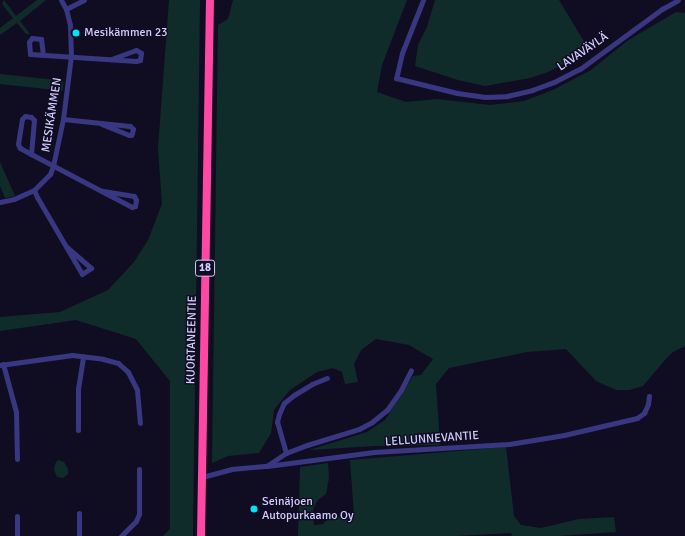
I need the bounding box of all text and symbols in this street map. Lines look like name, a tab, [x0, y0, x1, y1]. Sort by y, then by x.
place label: Mesikämmen 23	[84, 26, 168, 40]
marker: Mesikämmen 23	[71, 28, 81, 38]
street label: LAVAVÄYLÄ	[555, 30, 611, 74]
street label: MESIKÄMMEN	[39, 77, 65, 153]
road number: 18	[195, 259, 215, 277]
street label: KUORTANEENTIE	[184, 296, 200, 384]
street label: LELLUNNEVANTIE	[385, 429, 479, 449]
place label: Seinäjoen Autopurkaamo Oy	[262, 495, 354, 523]
marker: Seinäjoen Autopurkaamo Oy	[249, 504, 259, 514]

